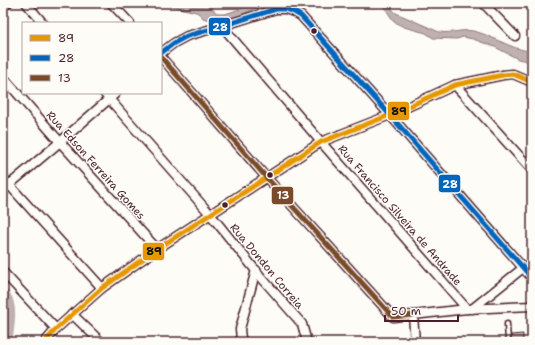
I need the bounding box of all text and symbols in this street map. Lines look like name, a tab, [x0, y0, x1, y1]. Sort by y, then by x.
line badge: 28	[208, 17, 231, 36]
text: 28	[212, 20, 228, 35]
legend	[22, 22, 162, 94]
unlabelled marker	[309, 26, 319, 36]
text: 89	[58, 30, 74, 46]
text: 28	[58, 50, 74, 66]
text: 13	[58, 70, 71, 86]
line badge: 89	[387, 101, 410, 121]
text: 89	[391, 104, 407, 119]
street label: Rua Edson Ferreira Gomes	[43, 108, 148, 223]
street label: Rua Francisco Silveira de Andrade	[334, 142, 465, 289]
unlabelled marker	[265, 170, 275, 180]
line badge: 28	[438, 174, 461, 193]
text: 28	[442, 177, 458, 192]
line badge: 13	[271, 186, 294, 205]
text: 13	[277, 188, 290, 203]
unlabelled marker	[220, 200, 230, 210]
street label: Rua Dondon Correia	[226, 221, 307, 312]
line badge: 89	[142, 242, 165, 261]
text: 89	[146, 244, 162, 259]
scale bar	[385, 297, 458, 323]
text: 50 m	[391, 303, 421, 319]

